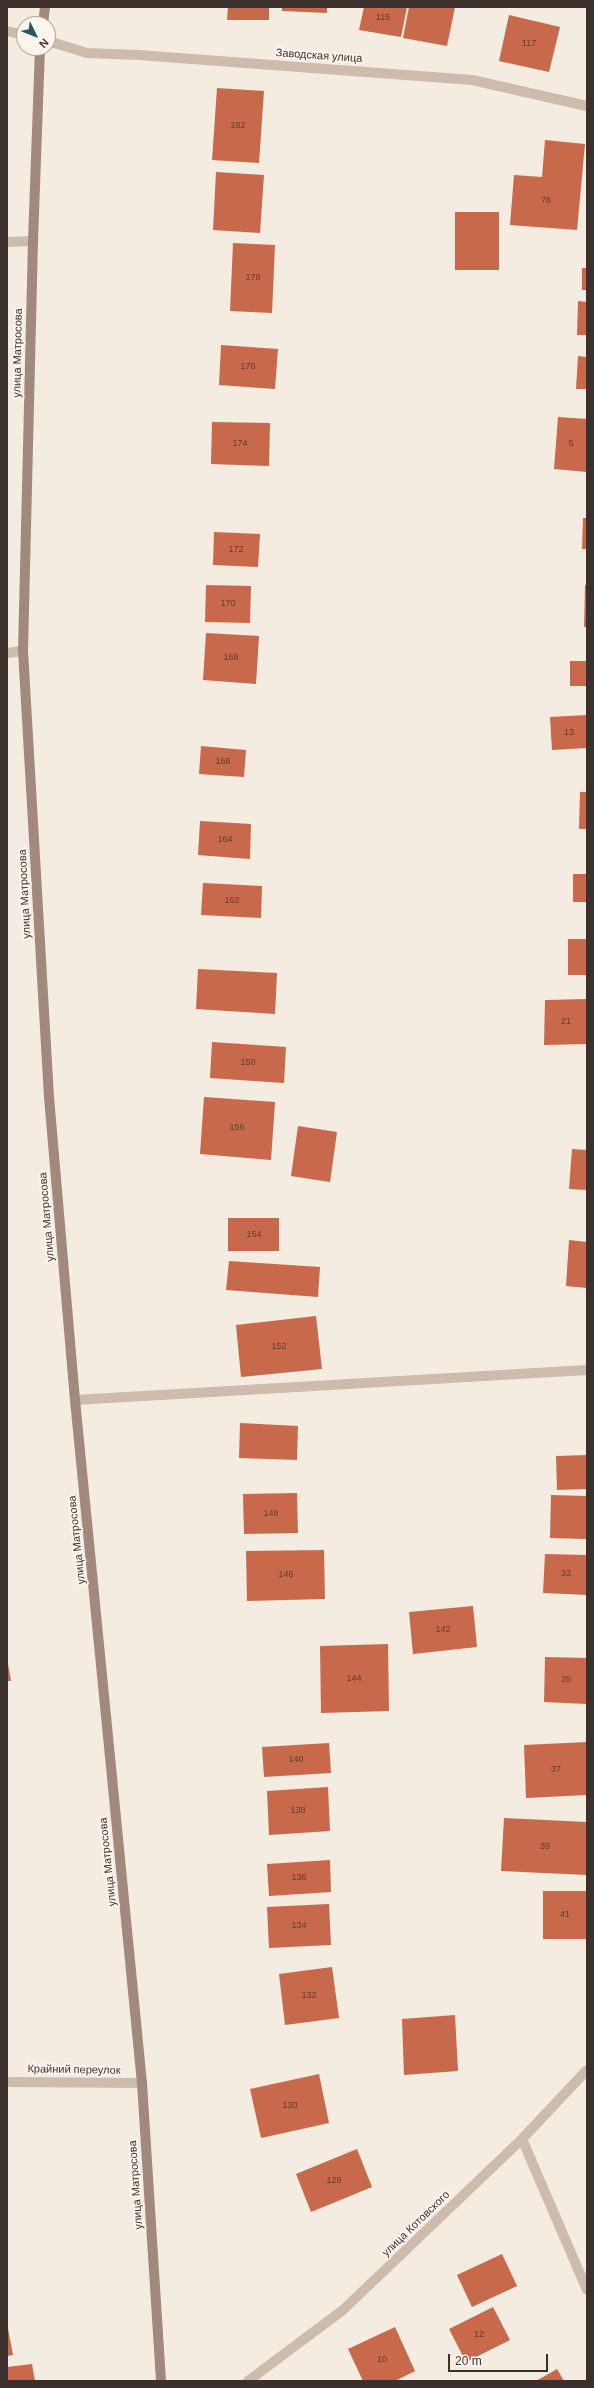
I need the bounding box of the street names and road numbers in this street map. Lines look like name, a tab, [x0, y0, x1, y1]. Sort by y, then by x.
street label: Заводская улица	[275, 46, 363, 66]
street label: улица Матросова	[11, 308, 25, 398]
street label: улица Матросова	[16, 849, 34, 939]
street label: улица Матросова	[37, 1172, 57, 1262]
street label: улица Матросова	[66, 1495, 88, 1585]
street label: улица Матросова	[97, 1817, 119, 1907]
street label: Крайний переулок	[27, 2063, 121, 2077]
street label: улица Матросова	[126, 2140, 146, 2230]
street label: улица Котовского	[379, 2188, 453, 2260]

